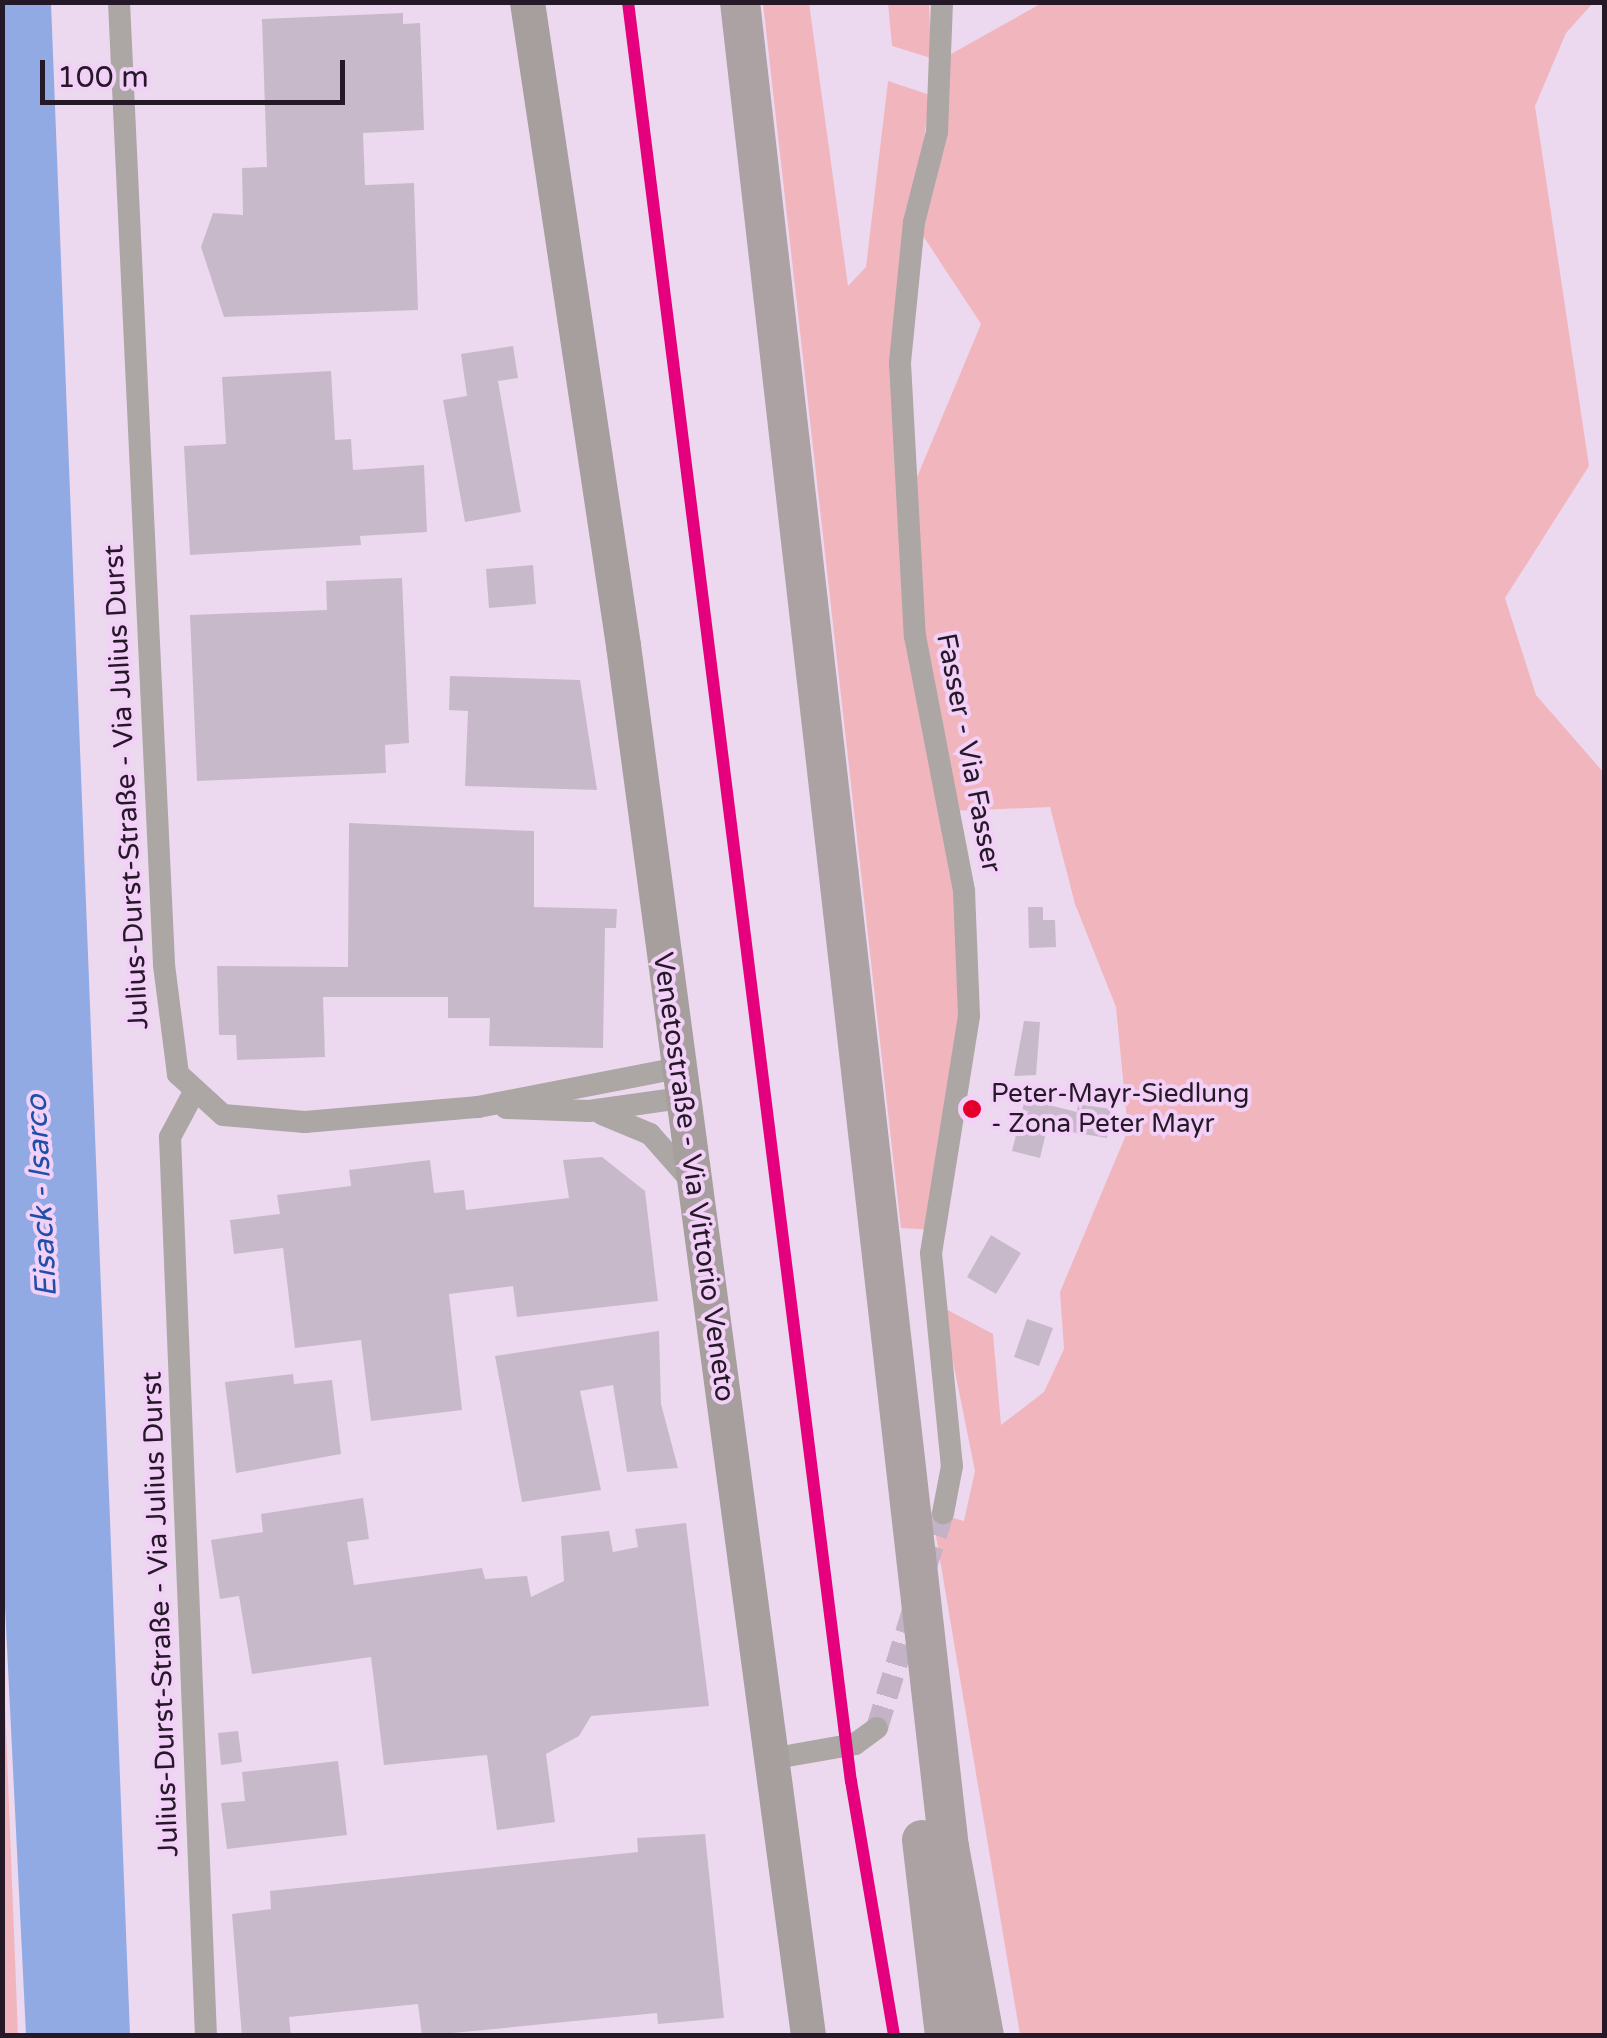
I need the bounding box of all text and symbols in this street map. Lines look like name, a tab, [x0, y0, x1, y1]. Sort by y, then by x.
scale bar	[45, 40, 350, 102]
text: 100 m	[57, 59, 149, 96]
street label: Julius-Durst-Straße - Via Julius Durst	[97, 544, 155, 1030]
street label: Fasser - Via Fasser	[929, 630, 1009, 876]
street label: Venetostraße - Via Vittorio Veneto	[646, 950, 742, 1404]
place label: Peter-Mayr-Siedlung - Zona Peter Mayr	[991, 1078, 1249, 1140]
water label: Eisack - Isarco	[19, 1094, 65, 1298]
marker: Peter-Mayr-Siedlung - Zona Peter Mayr	[962, 1099, 982, 1119]
street label: Julius-Durst-Straße - Via Julius Durst	[135, 1371, 185, 1857]

